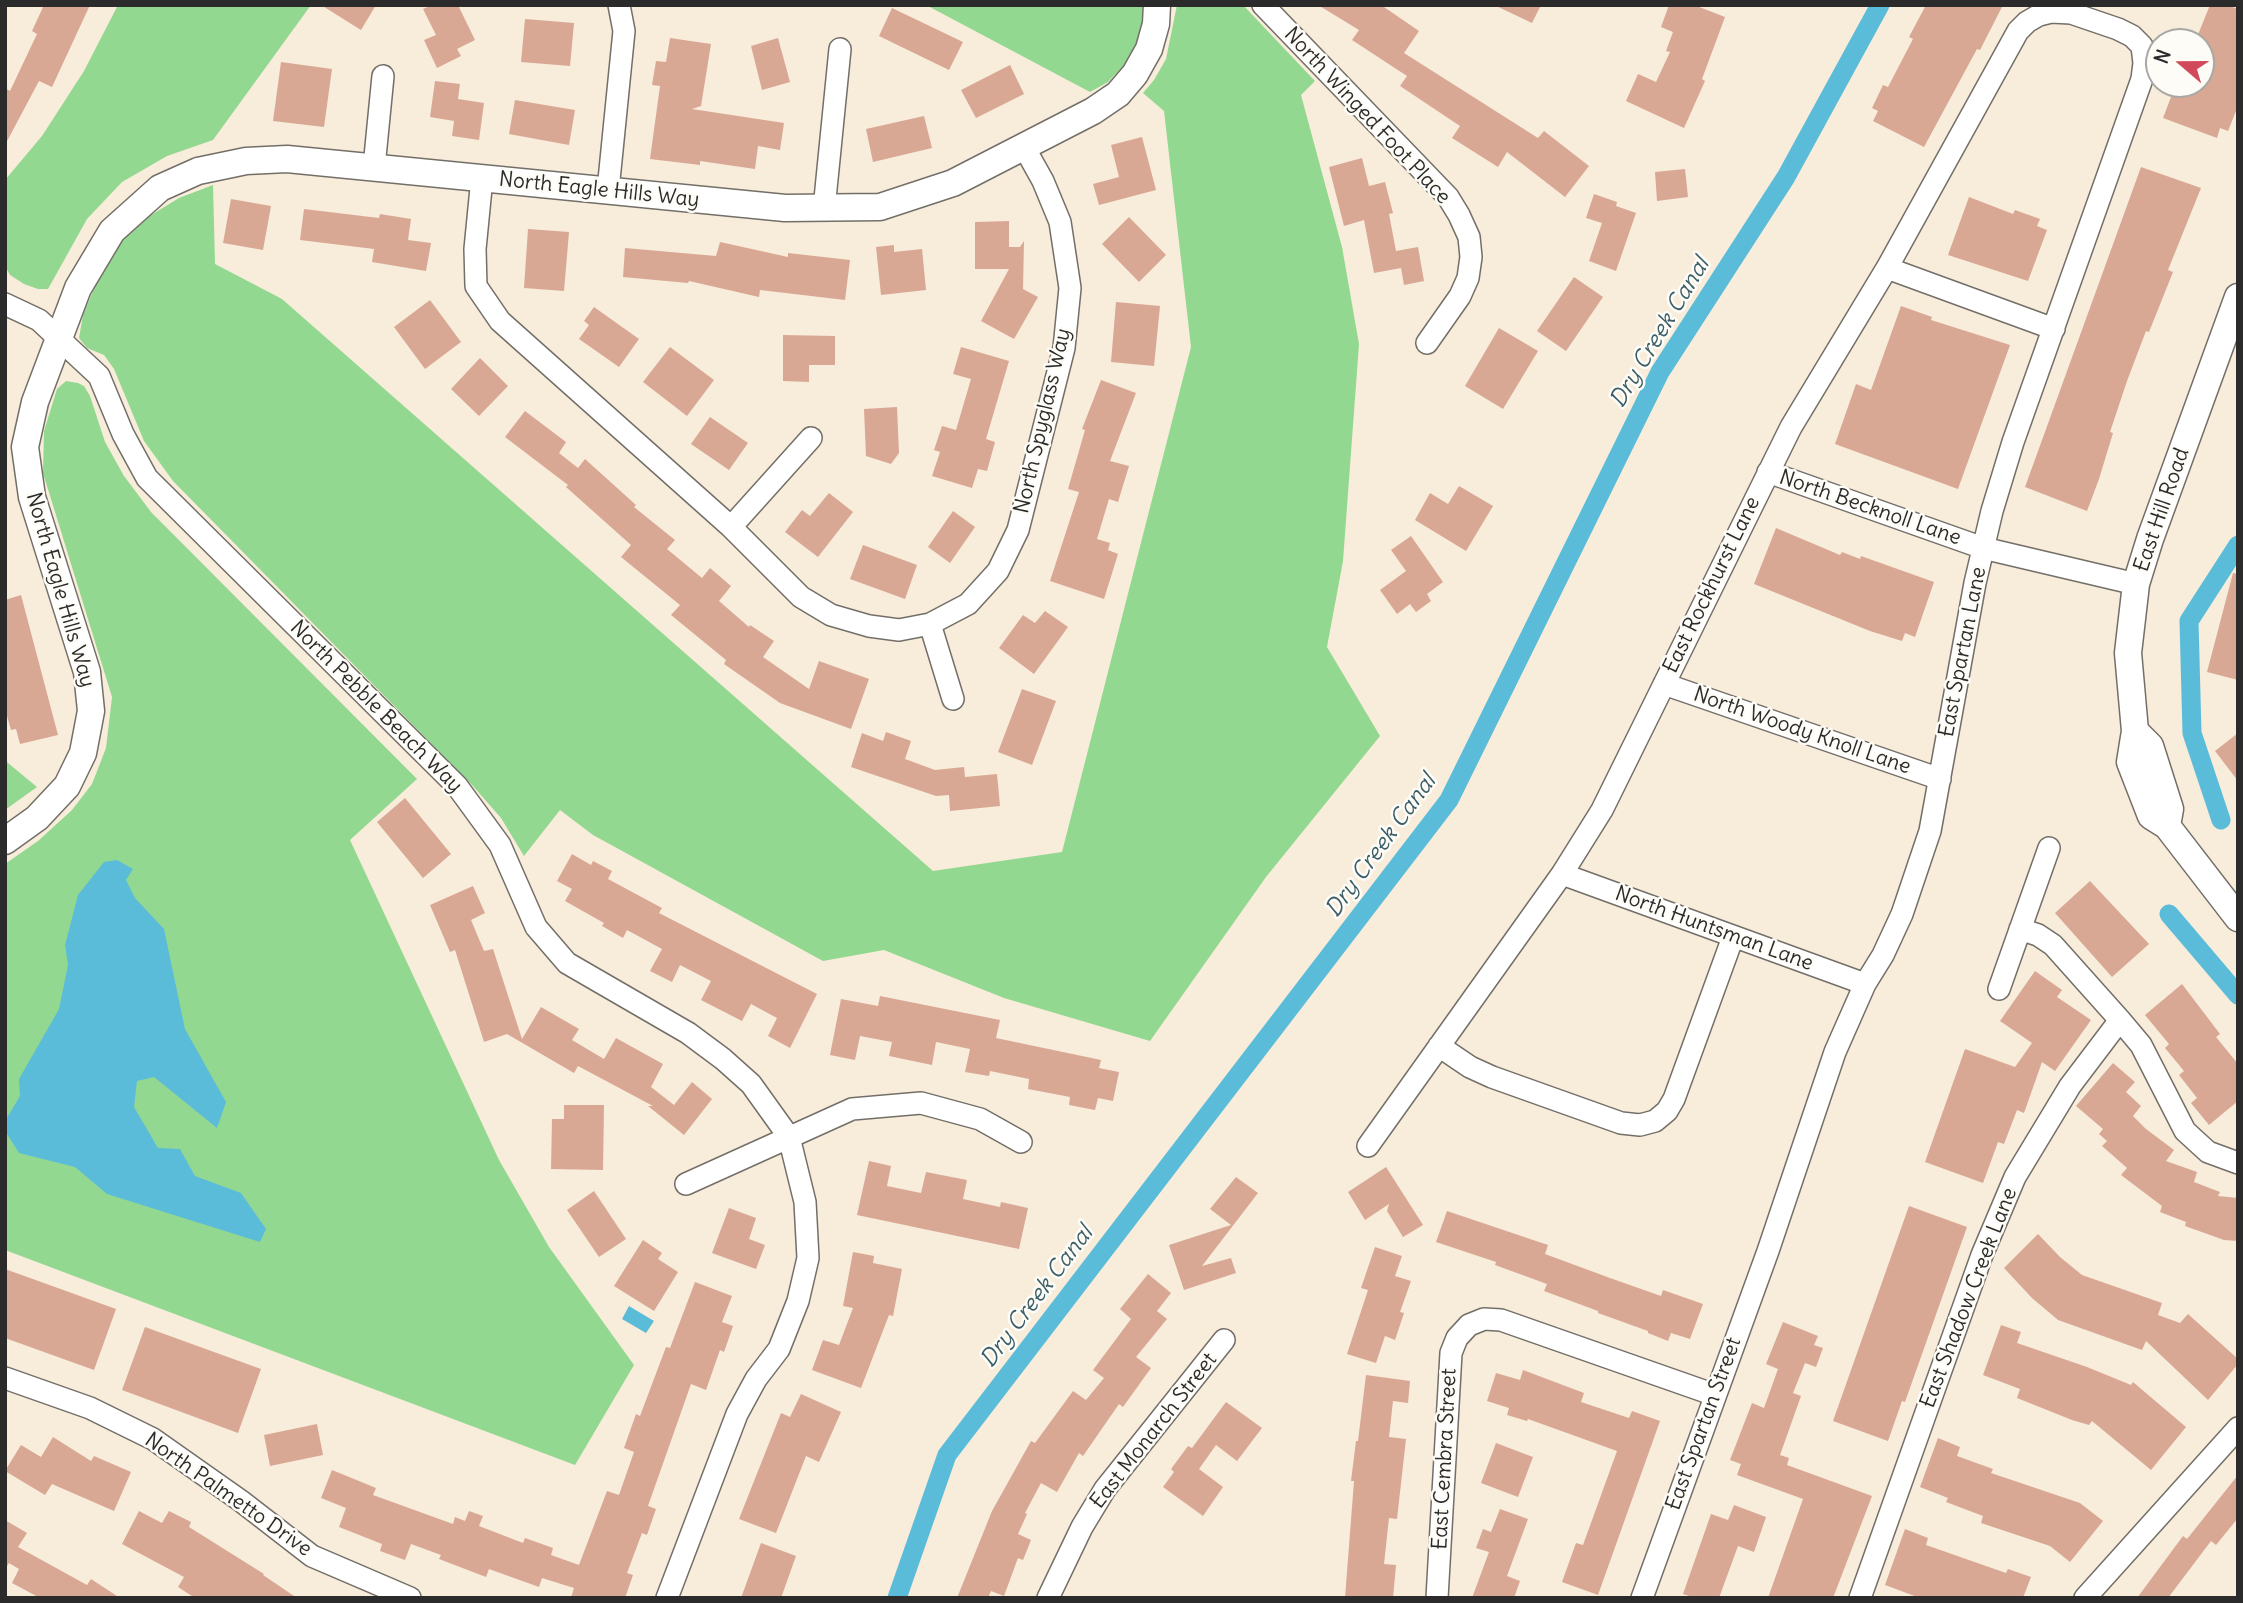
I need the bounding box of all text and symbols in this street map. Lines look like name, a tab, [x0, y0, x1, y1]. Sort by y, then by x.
street label: North Winged Foot Place	[1278, 22, 1456, 210]
north arrow	[2145, 28, 2215, 98]
text: N	[2149, 46, 2176, 67]
street label: North Eagle Hills Way	[497, 167, 701, 213]
water label: Dry Creek Canal	[1604, 253, 1716, 413]
street label: North Spyglass Way	[1009, 326, 1077, 516]
street label: East Hill Road	[2129, 445, 2195, 575]
street label: North Becknoll Lane	[1776, 465, 1964, 551]
street label: North Eagle Hills Way	[20, 490, 100, 690]
street label: East Rockhurst Lane	[1658, 493, 1766, 677]
street label: East Spartan Lane	[1934, 565, 1992, 739]
street label: North Pebble Beach Way	[285, 616, 467, 798]
street label: North Woody Knoll Lane	[1690, 682, 1914, 780]
water label: Dry Creek Canal	[1320, 769, 1442, 923]
street label: North Huntsman Lane	[1611, 881, 1817, 977]
street label: East Shadow Creek Lane	[1915, 1184, 2023, 1412]
water label: Dry Creek Canal	[975, 1221, 1099, 1373]
street label: East Spartan Street	[1661, 1334, 1747, 1514]
street label: East Monarch Street	[1085, 1348, 1223, 1514]
street label: East Cembra Street	[1428, 1368, 1462, 1550]
street label: North Palmetto Drive	[140, 1428, 316, 1562]

